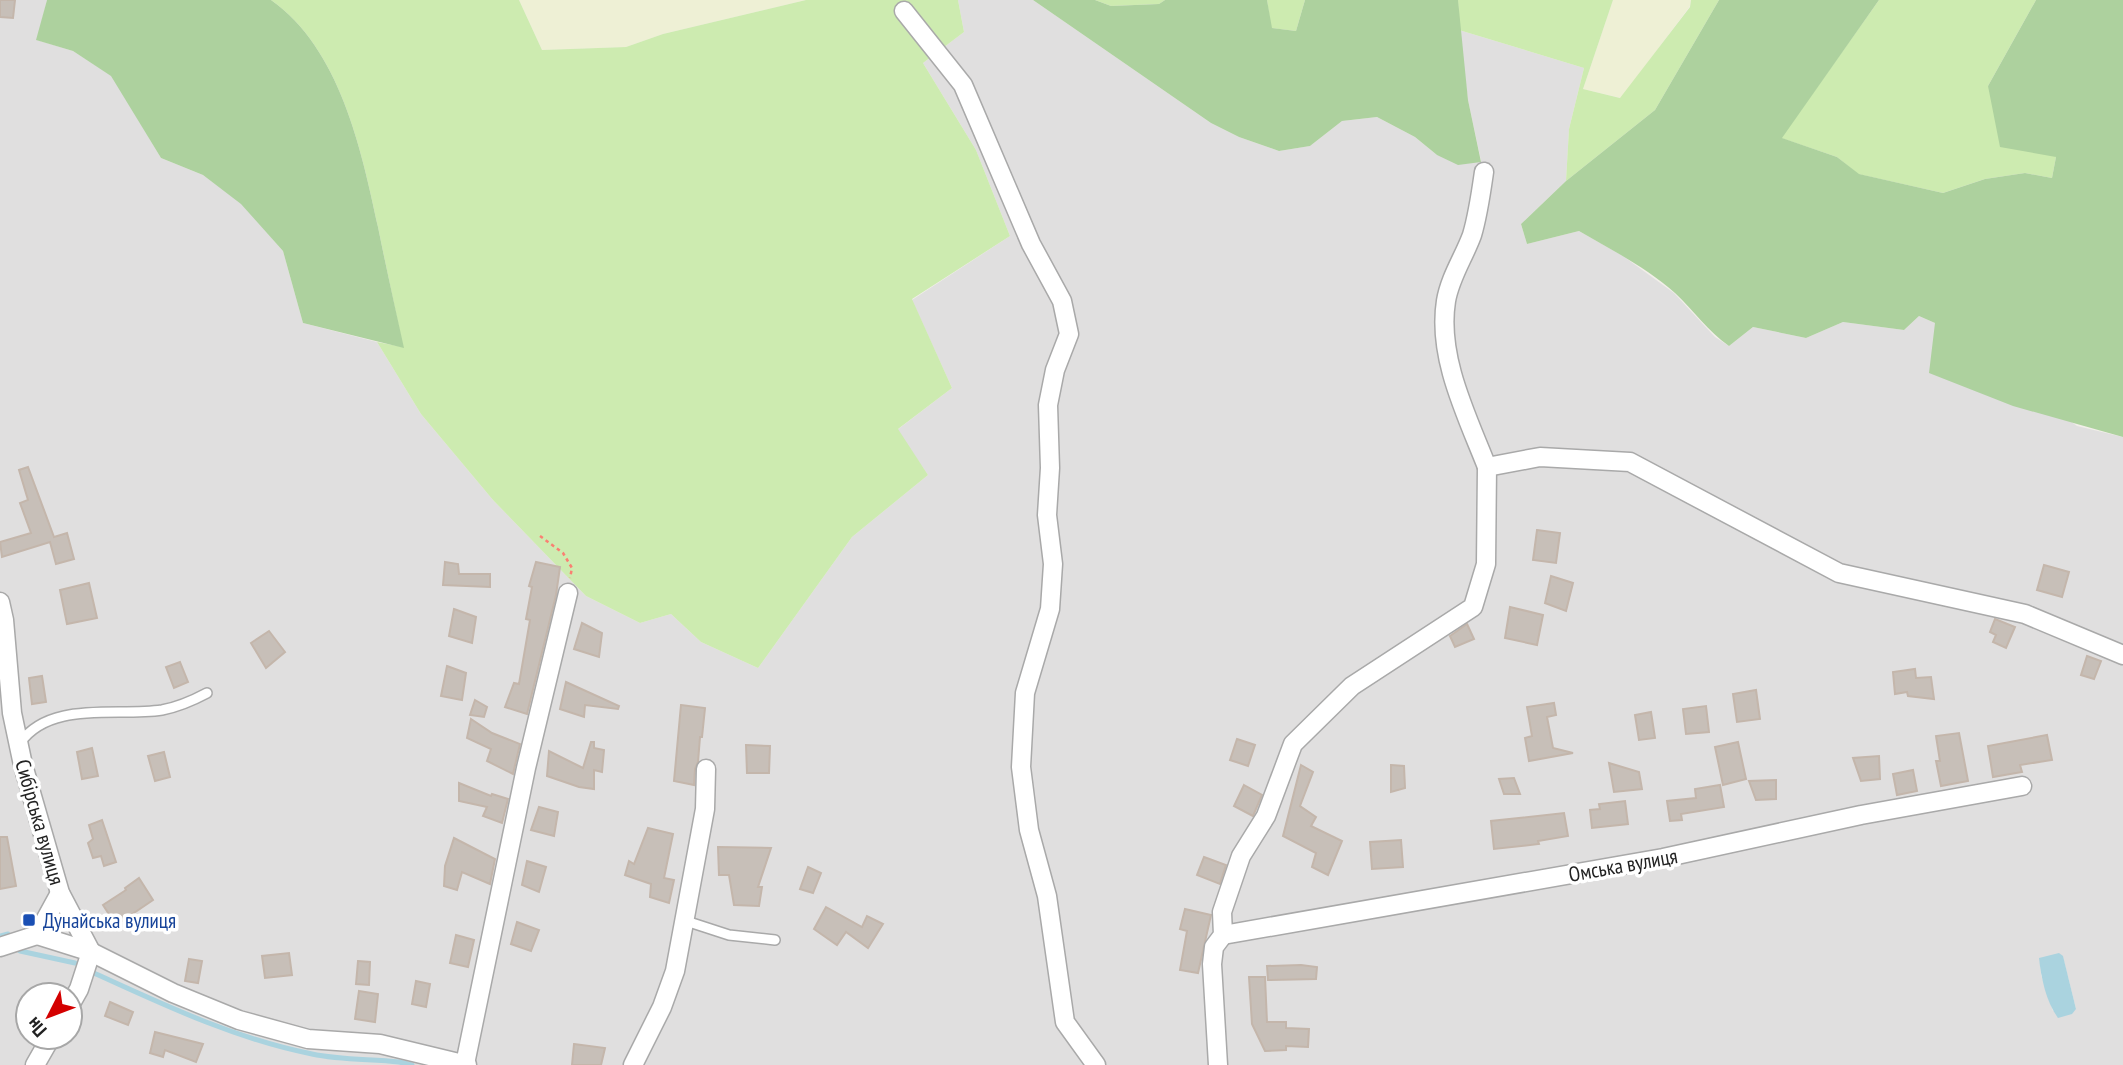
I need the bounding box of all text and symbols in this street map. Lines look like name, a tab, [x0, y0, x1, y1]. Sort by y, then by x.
street label: Сибірська вулиця	[9, 756, 71, 888]
street label: Омська вулиця	[1566, 842, 1680, 888]
place label: Дунайська вулиця	[43, 907, 176, 934]
marker: Дунайська вулиця	[21, 912, 37, 928]
north arrow	[14, 981, 84, 1051]
text: Пн	[21, 1013, 51, 1042]

